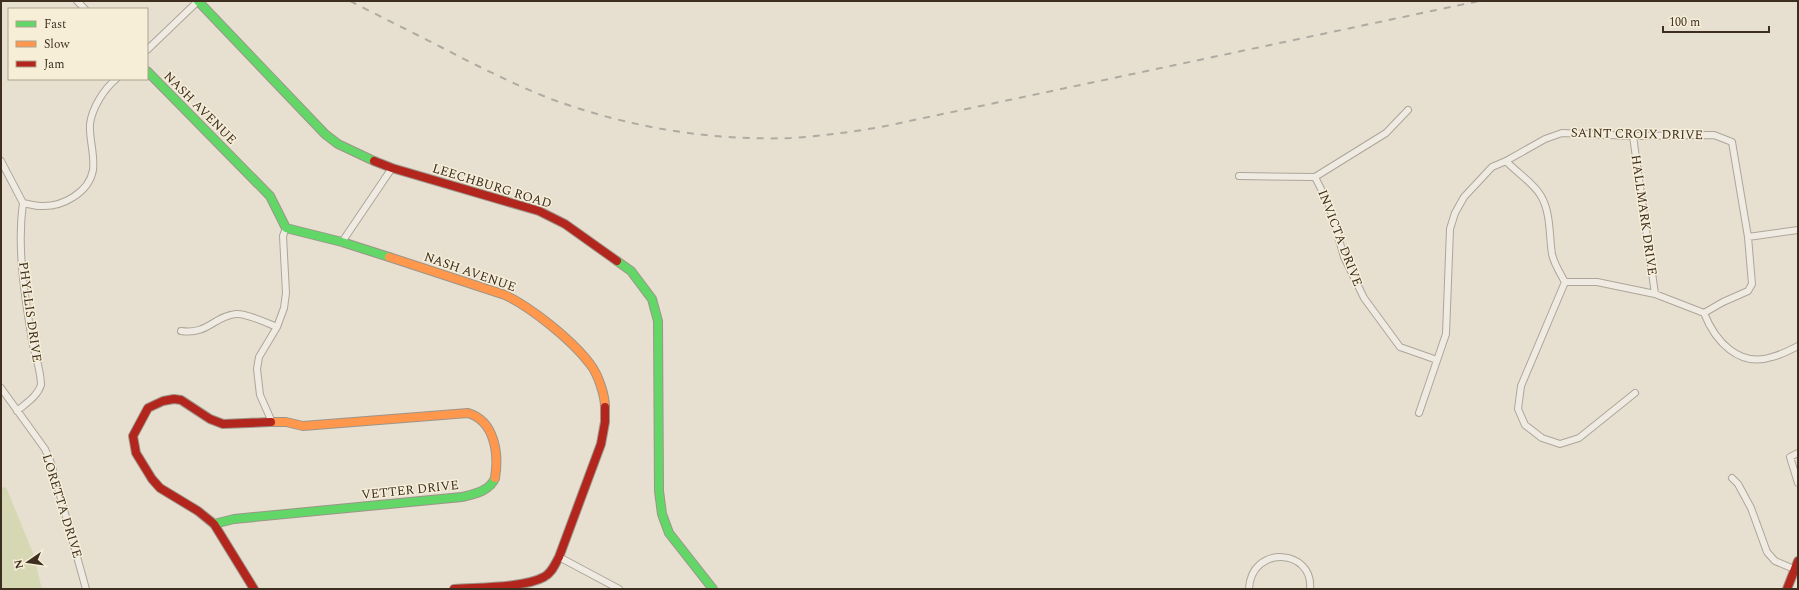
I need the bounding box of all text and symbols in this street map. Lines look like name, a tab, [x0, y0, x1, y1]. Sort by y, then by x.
legend	[8, 8, 148, 80]
scale bar	[1663, 8, 1769, 34]
text: 100 m	[1669, 13, 1700, 32]
text: Fast	[44, 15, 66, 34]
text: Slow	[44, 35, 70, 54]
text: Jam	[44, 55, 65, 74]
street label: NASH AVENUE	[159, 67, 241, 149]
street label: SAINT CROIX DRIVE	[1571, 123, 1703, 145]
street label: HALLMARK DRIVE	[1626, 153, 1662, 277]
street label: LEECHBURG ROAD	[430, 158, 554, 214]
street label: INVICTA DRIVE	[1312, 187, 1368, 289]
street label: NASH AVENUE	[421, 247, 519, 297]
street label: PHYLLIS DRIVE	[13, 260, 47, 364]
street label: LORETTA DRIVE	[37, 451, 87, 561]
street label: VETTER DRIVE	[360, 475, 460, 505]
north arrow	[8, 542, 48, 582]
text: N	[9, 558, 28, 570]

